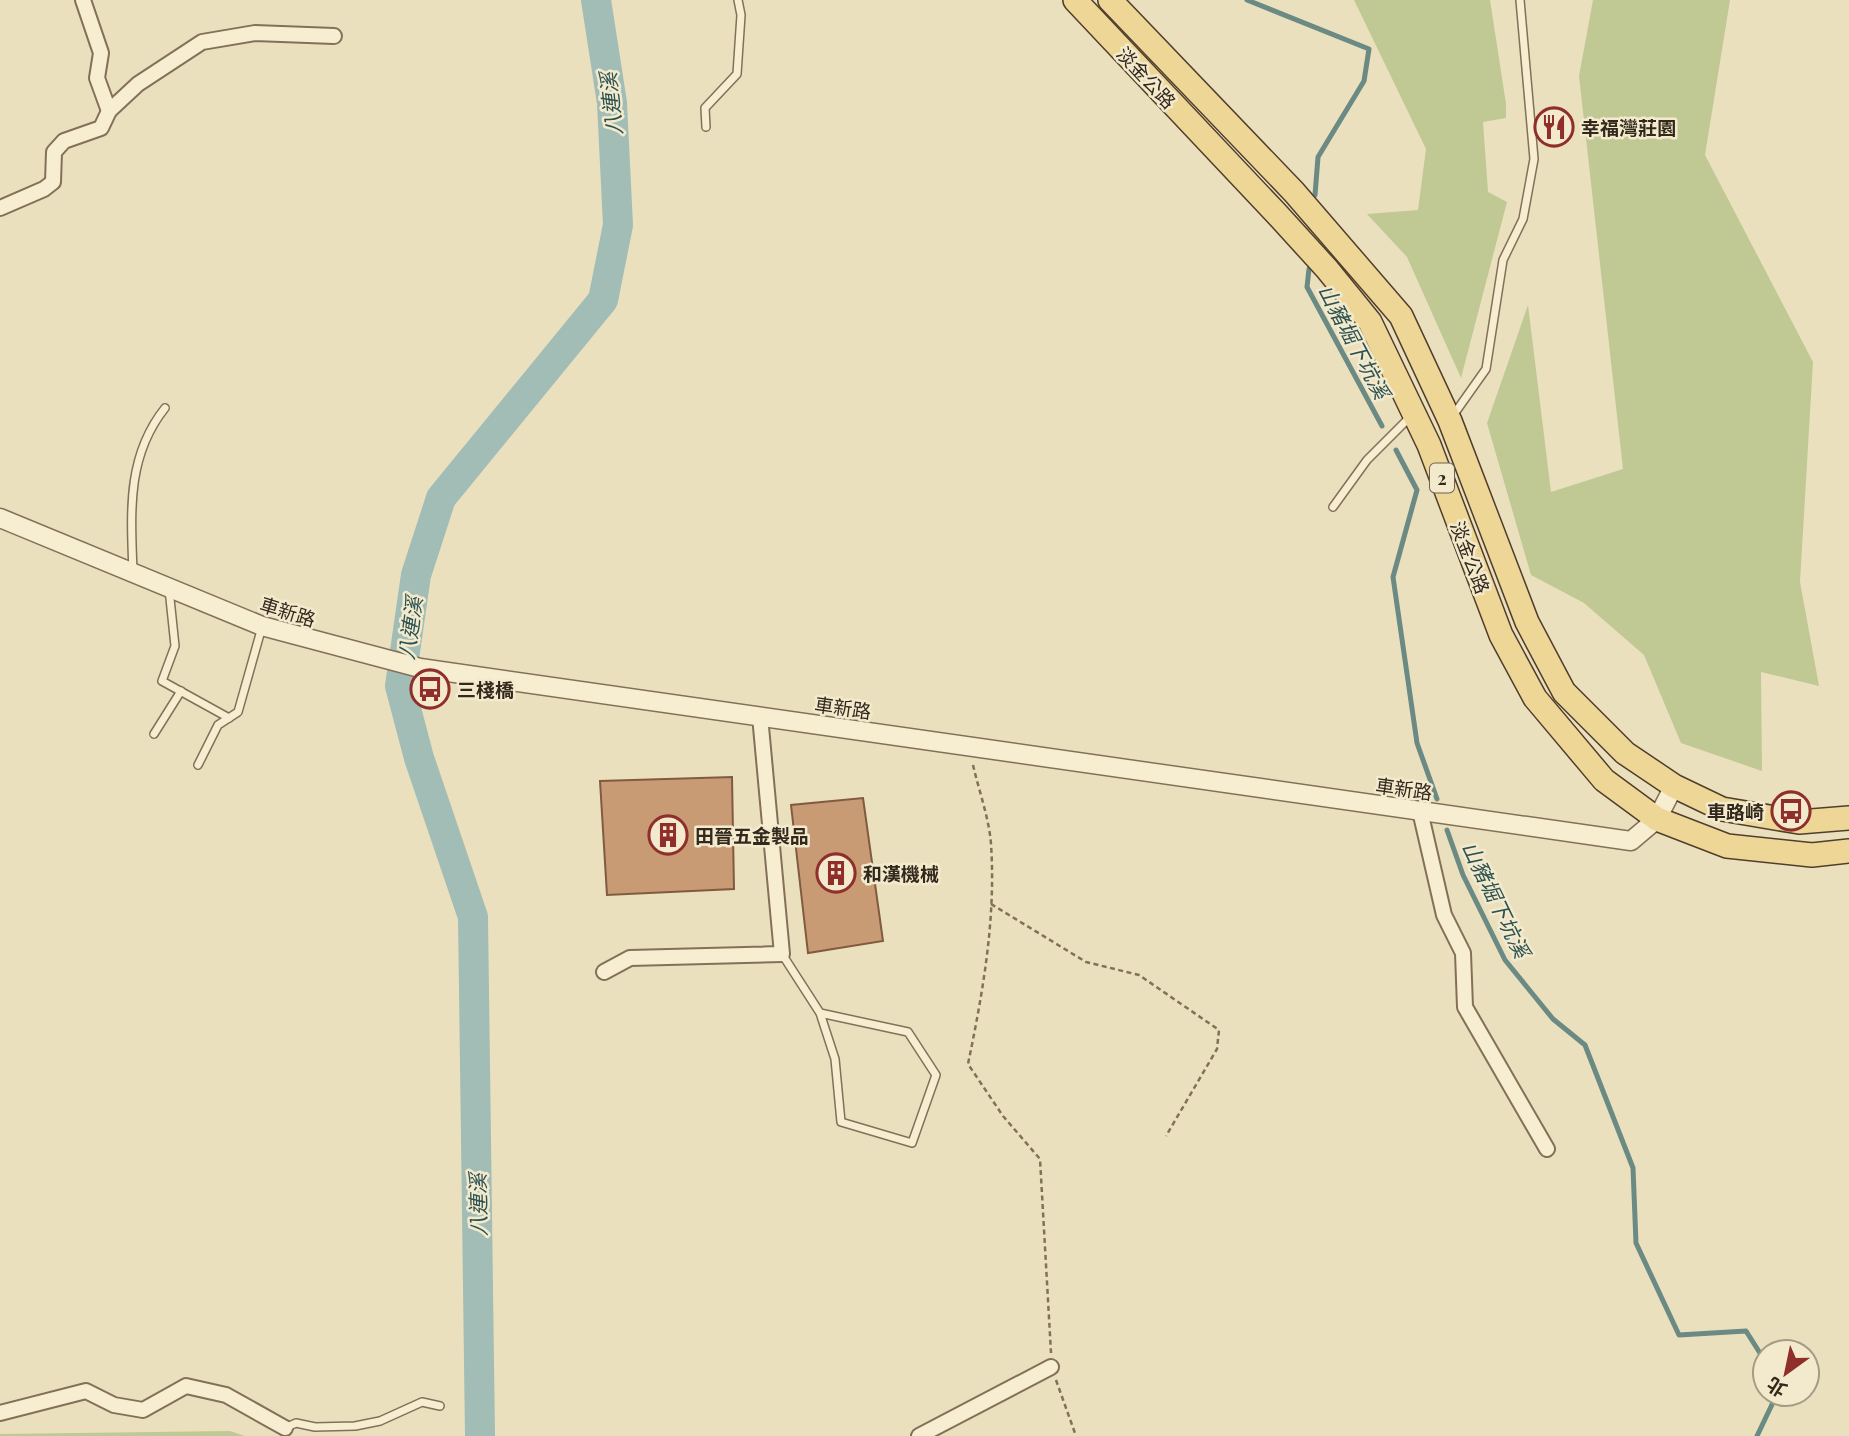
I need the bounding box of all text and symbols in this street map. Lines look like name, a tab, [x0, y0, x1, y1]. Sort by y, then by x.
street label: 淡金公路	[1112, 40, 1182, 114]
water label: 八連溪	[592, 68, 627, 137]
restaurant icon: 幸福灣莊園	[1533, 106, 1575, 148]
place label: 幸福灣莊園	[1581, 114, 1676, 140]
water label: 山豬堀下坑溪	[1313, 279, 1398, 406]
road number: 2	[1430, 464, 1454, 492]
street label: 淡金公路	[1445, 517, 1497, 597]
street label: 車新路	[257, 590, 319, 632]
water label: 八連溪	[391, 592, 428, 661]
bus stop icon: 三棧橋	[409, 668, 451, 710]
place label: 三棧橋	[457, 676, 514, 702]
street label: 車新路	[813, 690, 873, 724]
street label: 車新路	[1374, 771, 1434, 805]
bus stop icon: 車路崎	[1770, 790, 1812, 832]
place label: 車路崎	[1707, 798, 1764, 824]
building icon: 田晉五金製品	[647, 814, 689, 856]
place label: 田晉五金製品	[695, 822, 809, 848]
water label: 山豬堀下坑溪	[1457, 836, 1539, 964]
building icon: 和漢機械	[815, 852, 857, 894]
place label: 和漢機械	[863, 860, 939, 886]
water label: 八連溪	[462, 1170, 492, 1237]
north arrow	[1751, 1338, 1821, 1408]
text: 北	[1761, 1372, 1791, 1404]

